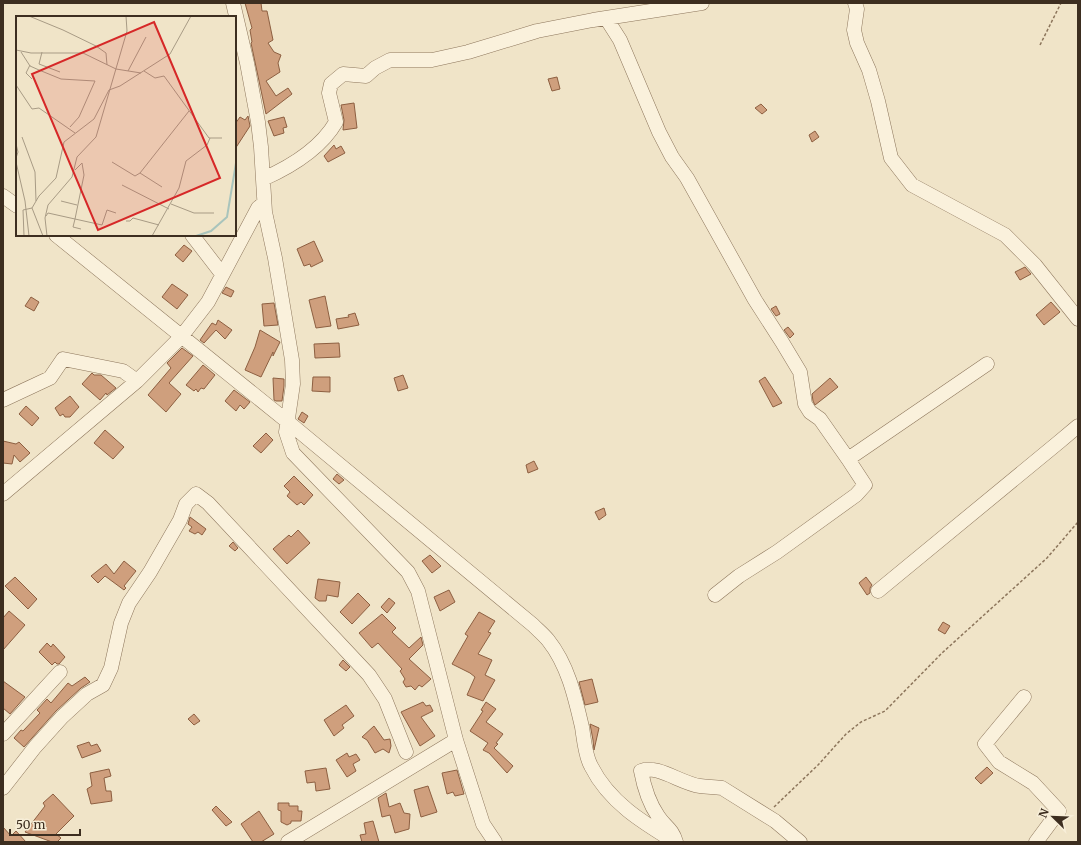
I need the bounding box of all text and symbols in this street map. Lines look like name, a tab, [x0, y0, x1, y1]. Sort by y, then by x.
inset map	[16, 16, 236, 236]
north arrow	[1033, 797, 1073, 837]
text: N	[1036, 806, 1052, 820]
scale bar	[10, 811, 80, 837]
text: 50 m	[16, 817, 45, 832]

